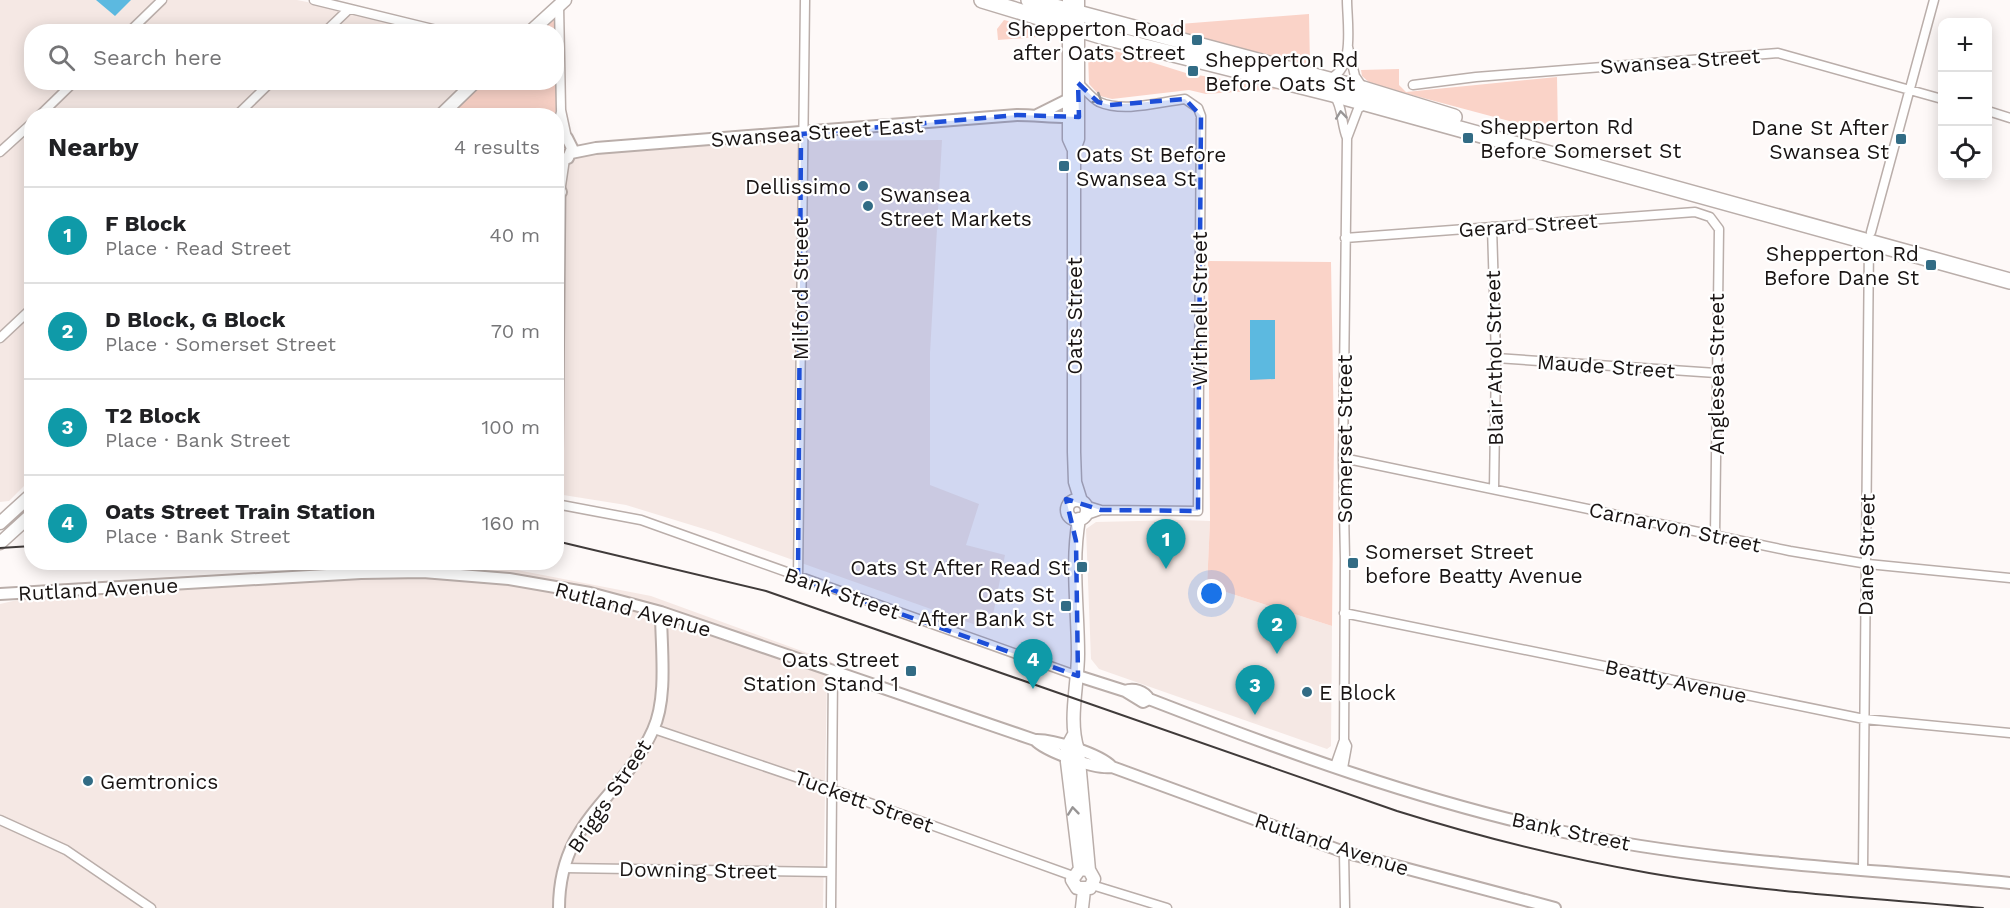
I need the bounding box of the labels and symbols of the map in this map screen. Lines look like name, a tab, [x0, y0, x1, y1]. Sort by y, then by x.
place label: Shepperton Road after Oats Street	[1007, 16, 1185, 65]
marker: Shepperton Road after Oats Street	[1190, 33, 1204, 47]
street label: Swansea Street	[1599, 43, 1761, 79]
place label: Shepperton Rd Before Oats St	[1205, 47, 1358, 96]
marker: Shepperton Rd Before Oats St	[1186, 64, 1200, 78]
one-way arrow	[1091, 91, 1102, 102]
one-way arrow	[1335, 111, 1348, 120]
street label: Swansea Street East	[710, 112, 924, 152]
place label: Shepperton Rd Before Somerset St	[1480, 114, 1681, 163]
place label: Dane St After Swansea St	[1751, 115, 1889, 164]
marker: Shepperton Rd Before Somerset St	[1461, 131, 1475, 145]
marker: Dane St After Swansea St	[1894, 132, 1908, 146]
place label: Oats St Before Swansea St	[1076, 142, 1226, 191]
marker: Oats St Before Swansea St	[1057, 159, 1071, 173]
place label: Dellissimo	[745, 174, 851, 199]
marker: Dellissimo	[856, 179, 870, 193]
place label: Swansea Street Markets	[880, 182, 1032, 231]
marker: Swansea Street Markets	[861, 199, 875, 213]
street label: Gerard Street	[1458, 208, 1599, 242]
street label: Milford Street	[788, 218, 813, 360]
street label: Withnell Street	[1187, 231, 1212, 387]
place label: Shepperton Rd Before Dane St	[1764, 241, 1919, 290]
street label: Oats Street	[1062, 257, 1087, 375]
marker: Shepperton Rd Before Dane St	[1924, 258, 1938, 272]
street label: Blair Athol Street	[1480, 270, 1508, 446]
street label: Anglesea Street	[1704, 293, 1729, 455]
street label: Maude Street	[1536, 349, 1676, 383]
street label: Somerset Street	[1332, 355, 1357, 523]
street label: Dane Street	[1852, 493, 1880, 616]
street label: Carnarvon Street	[1587, 497, 1763, 557]
pin: 1	[1146, 520, 1186, 569]
place label: Somerset Street before Beatty Avenue	[1365, 539, 1583, 588]
place label: Oats St After Read St	[850, 555, 1070, 580]
marker: Somerset Street before Beatty Avenue	[1346, 556, 1360, 570]
marker: Oats St After Read St	[1075, 560, 1089, 574]
street label: Bank Street	[781, 562, 903, 624]
street label: Rutland Avenue	[17, 572, 179, 606]
street label: Rutland Avenue	[552, 576, 714, 642]
your location	[1197, 579, 1226, 608]
place label: Oats St After Bank St	[918, 582, 1054, 631]
marker: Oats St After Bank St	[1059, 599, 1073, 613]
pin: 2	[1258, 604, 1296, 654]
pin: 4	[1014, 640, 1052, 689]
place label: Oats Street Station Stand 1	[743, 647, 899, 696]
street label: Beatty Avenue	[1603, 654, 1749, 708]
marker: Oats Street Station Stand 1	[904, 664, 918, 678]
pin: 3	[1236, 666, 1274, 715]
place label: E Block	[1319, 680, 1396, 705]
marker: E Block	[1300, 685, 1314, 699]
street label: Briggs Street	[562, 734, 656, 858]
street label: Tuckett Street	[791, 764, 937, 838]
place label: Gemtronics	[100, 769, 218, 794]
marker: Gemtronics	[81, 774, 95, 788]
one-way arrow	[1067, 806, 1080, 816]
street label: Bank Street	[1510, 806, 1633, 856]
street label: Rutland Avenue	[1252, 807, 1412, 881]
street label: Downing Street	[619, 856, 777, 884]

